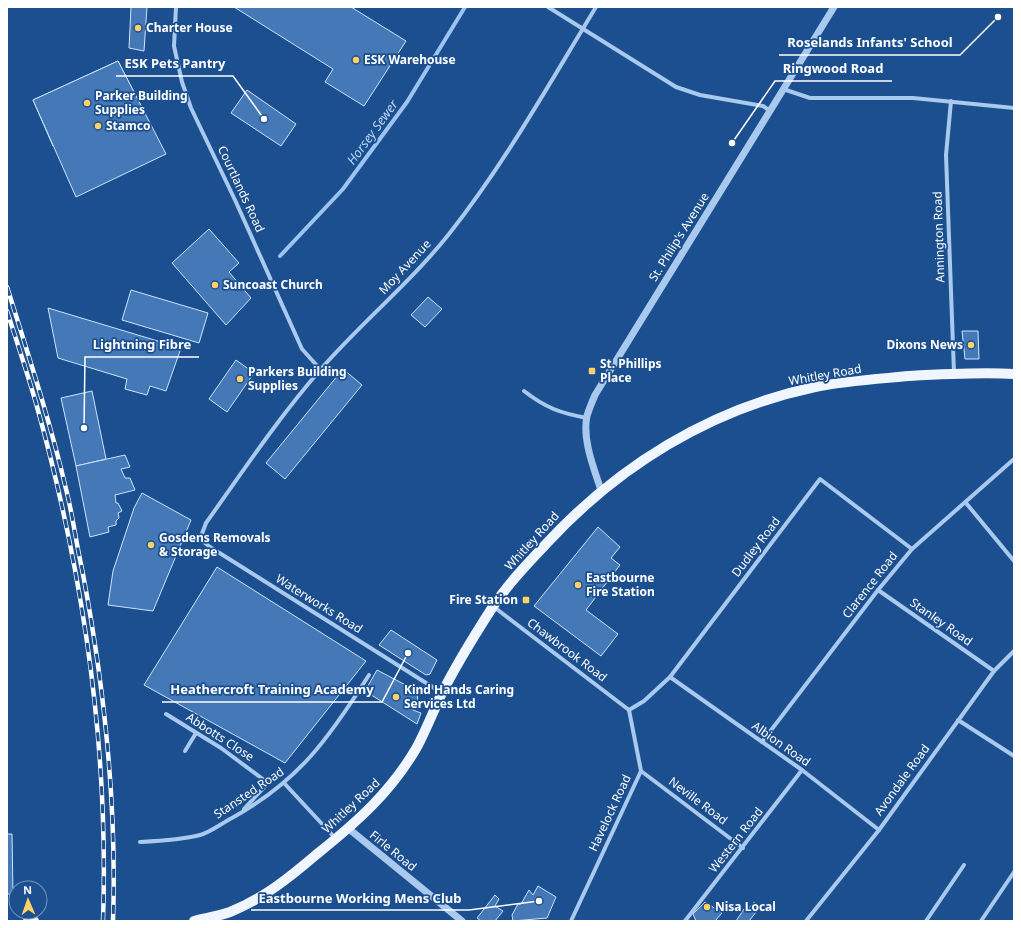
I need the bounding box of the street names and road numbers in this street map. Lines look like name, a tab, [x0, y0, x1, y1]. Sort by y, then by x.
street label: Courtlands Road	[214, 143, 269, 235]
street label: St. Philip's Avenue	[644, 189, 713, 284]
street label: Annington Road	[928, 191, 949, 283]
street label: Moy Avenue	[375, 235, 435, 298]
street label: Whitley Road	[787, 360, 863, 389]
street label: Whitley Road	[501, 508, 563, 574]
street label: Dudley Road	[727, 513, 784, 580]
street label: Clarence Road	[838, 548, 901, 622]
street label: Waterworks Road	[273, 570, 366, 637]
street label: Stanley Road	[907, 594, 976, 649]
street label: Chawbrook Road	[524, 614, 611, 685]
street label: Abbotts Close	[183, 708, 258, 765]
street label: Albion Road	[749, 717, 814, 770]
street label: Avondale Road	[870, 741, 933, 819]
street label: Stansted Road	[210, 763, 287, 822]
street label: Havelock Road	[584, 772, 635, 854]
street label: Neville Road	[665, 773, 731, 828]
street label: Whitley Road	[318, 774, 383, 837]
street label: Western Road	[705, 803, 767, 876]
street label: Firle Road	[366, 826, 420, 875]

